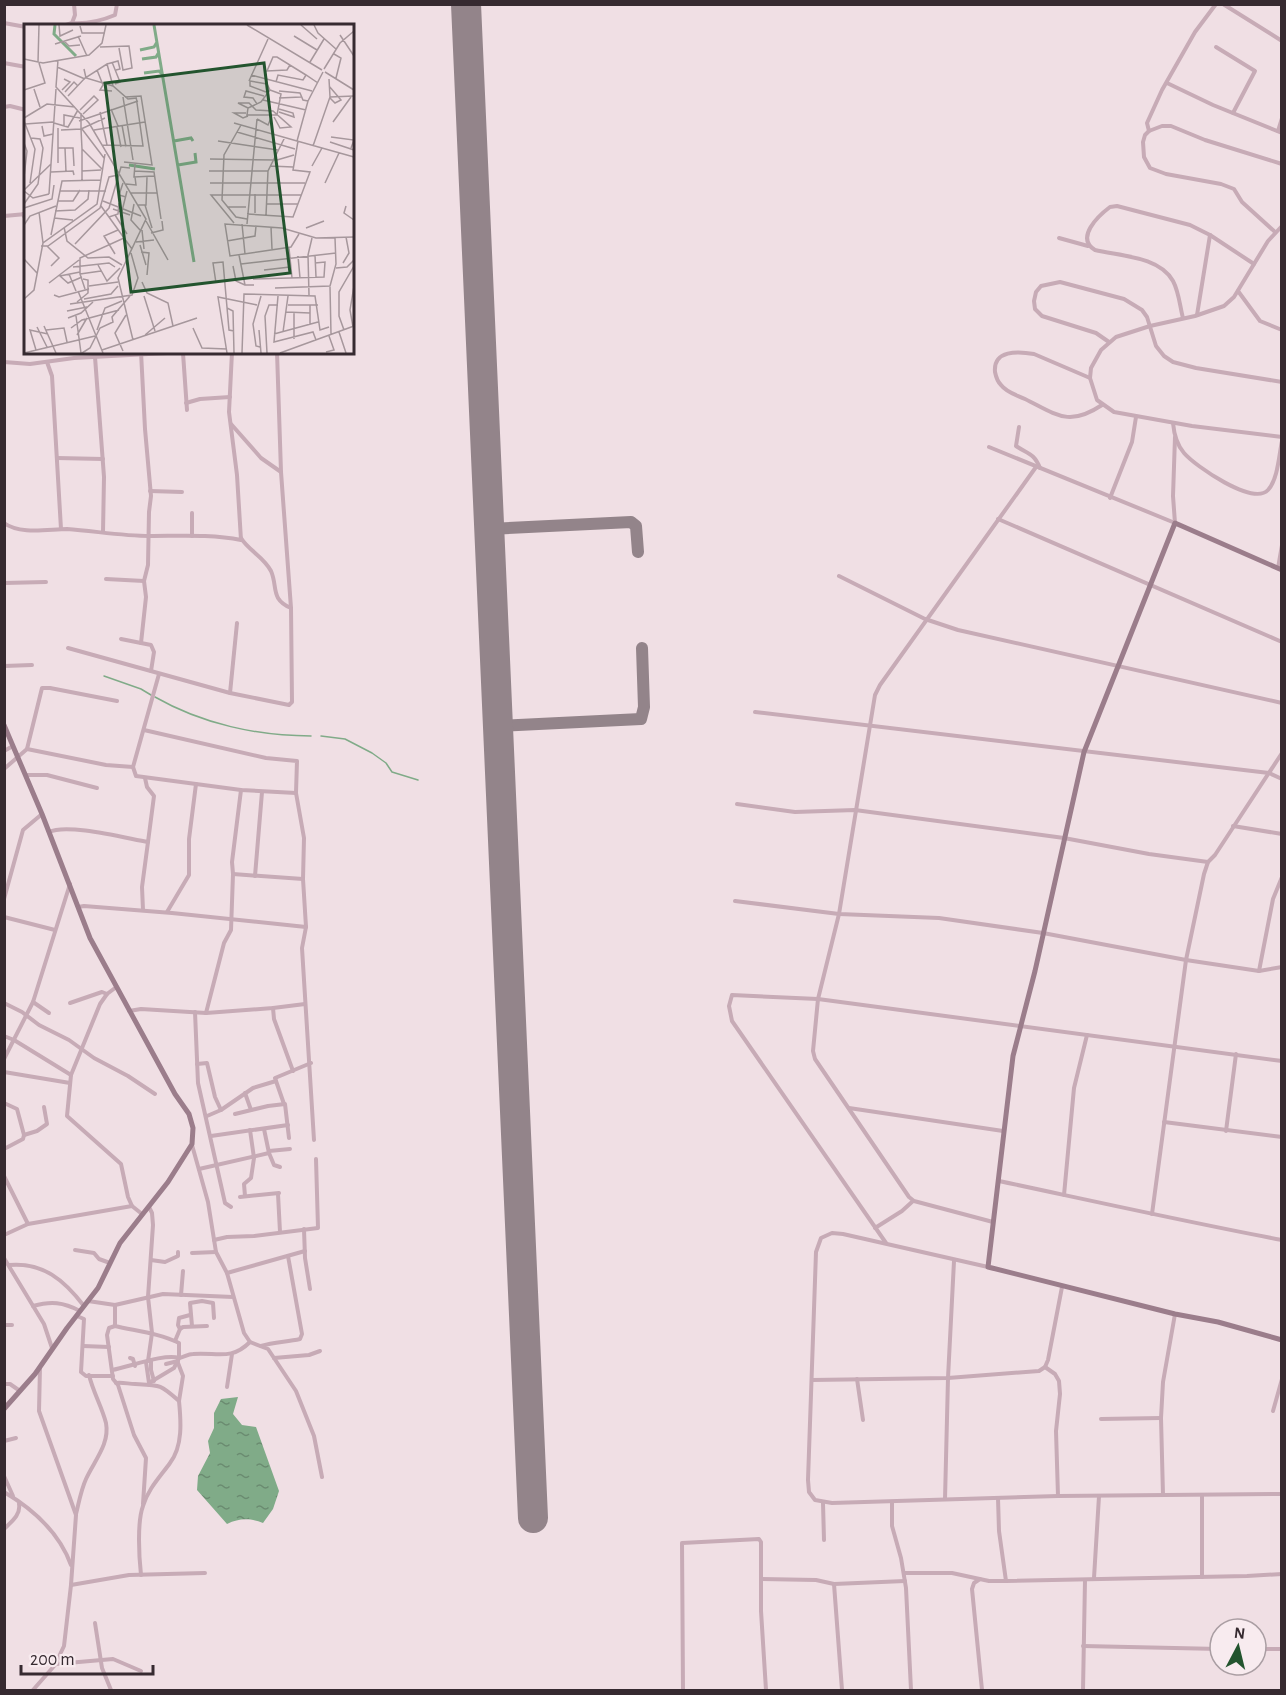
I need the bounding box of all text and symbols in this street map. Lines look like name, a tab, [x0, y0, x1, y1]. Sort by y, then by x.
inset map	[24, 24, 354, 354]
north arrow	[1208, 1617, 1268, 1677]
text: N	[1233, 1624, 1246, 1642]
scale bar	[21, 1638, 153, 1676]
text: 200 m	[30, 1651, 75, 1669]

